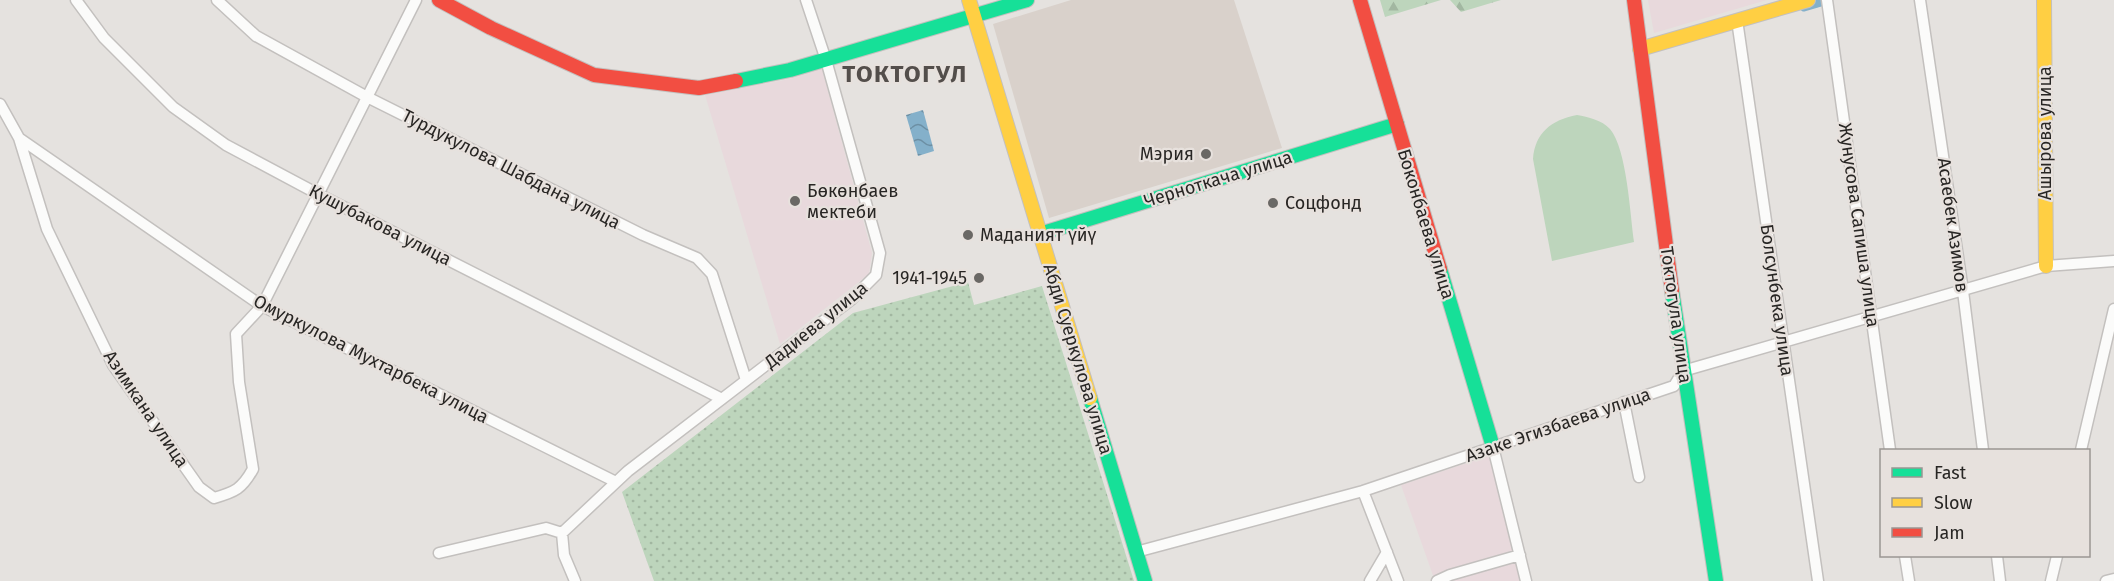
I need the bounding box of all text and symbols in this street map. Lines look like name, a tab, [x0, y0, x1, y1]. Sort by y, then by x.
district label: ТОКТОГУЛ	[842, 60, 968, 88]
street label: Ашырова улица	[2034, 66, 2056, 200]
street label: Турдукулова Шабдана улица	[398, 104, 624, 234]
street label: Жунусова Сапиша улица	[1834, 121, 1884, 329]
place label: Мэрия	[1140, 143, 1194, 165]
street label: Черноткача улица	[1141, 146, 1295, 212]
street label: Боконбаева улица	[1393, 146, 1459, 302]
marker: Мэрия	[1199, 147, 1213, 161]
street label: Асаебек Азимов	[1933, 156, 1973, 294]
street label: Кушубакова улица	[305, 180, 455, 270]
place label: Бөкөнбаев мектеби	[807, 180, 898, 223]
place label: Соцфонд	[1285, 192, 1362, 214]
marker: Бөкөнбаев мектеби	[788, 194, 802, 208]
marker: Соцфонд	[1266, 196, 1280, 210]
street label: Болсунбека улица	[1755, 223, 1799, 377]
place label: Маданият үйү	[980, 224, 1097, 246]
marker: Маданият үйү	[961, 228, 975, 242]
street label: Токтогула улица	[1656, 245, 1696, 385]
street label: Абди Суеркулова улица	[1039, 261, 1117, 457]
place label: 1941-1945	[892, 267, 967, 289]
marker: 1941-1945	[972, 271, 986, 285]
street label: Дадиева улица	[759, 277, 872, 374]
street label: Омуркулова Мухтарбека улица	[250, 290, 492, 428]
street label: Азимкана улица	[99, 346, 193, 472]
street label: Азаке Эгизбаева улица	[1463, 383, 1653, 467]
legend	[1880, 449, 2090, 557]
text: Fast	[1934, 462, 1967, 484]
text: Slow	[1934, 492, 1973, 514]
text: Jam	[1934, 522, 1965, 544]

